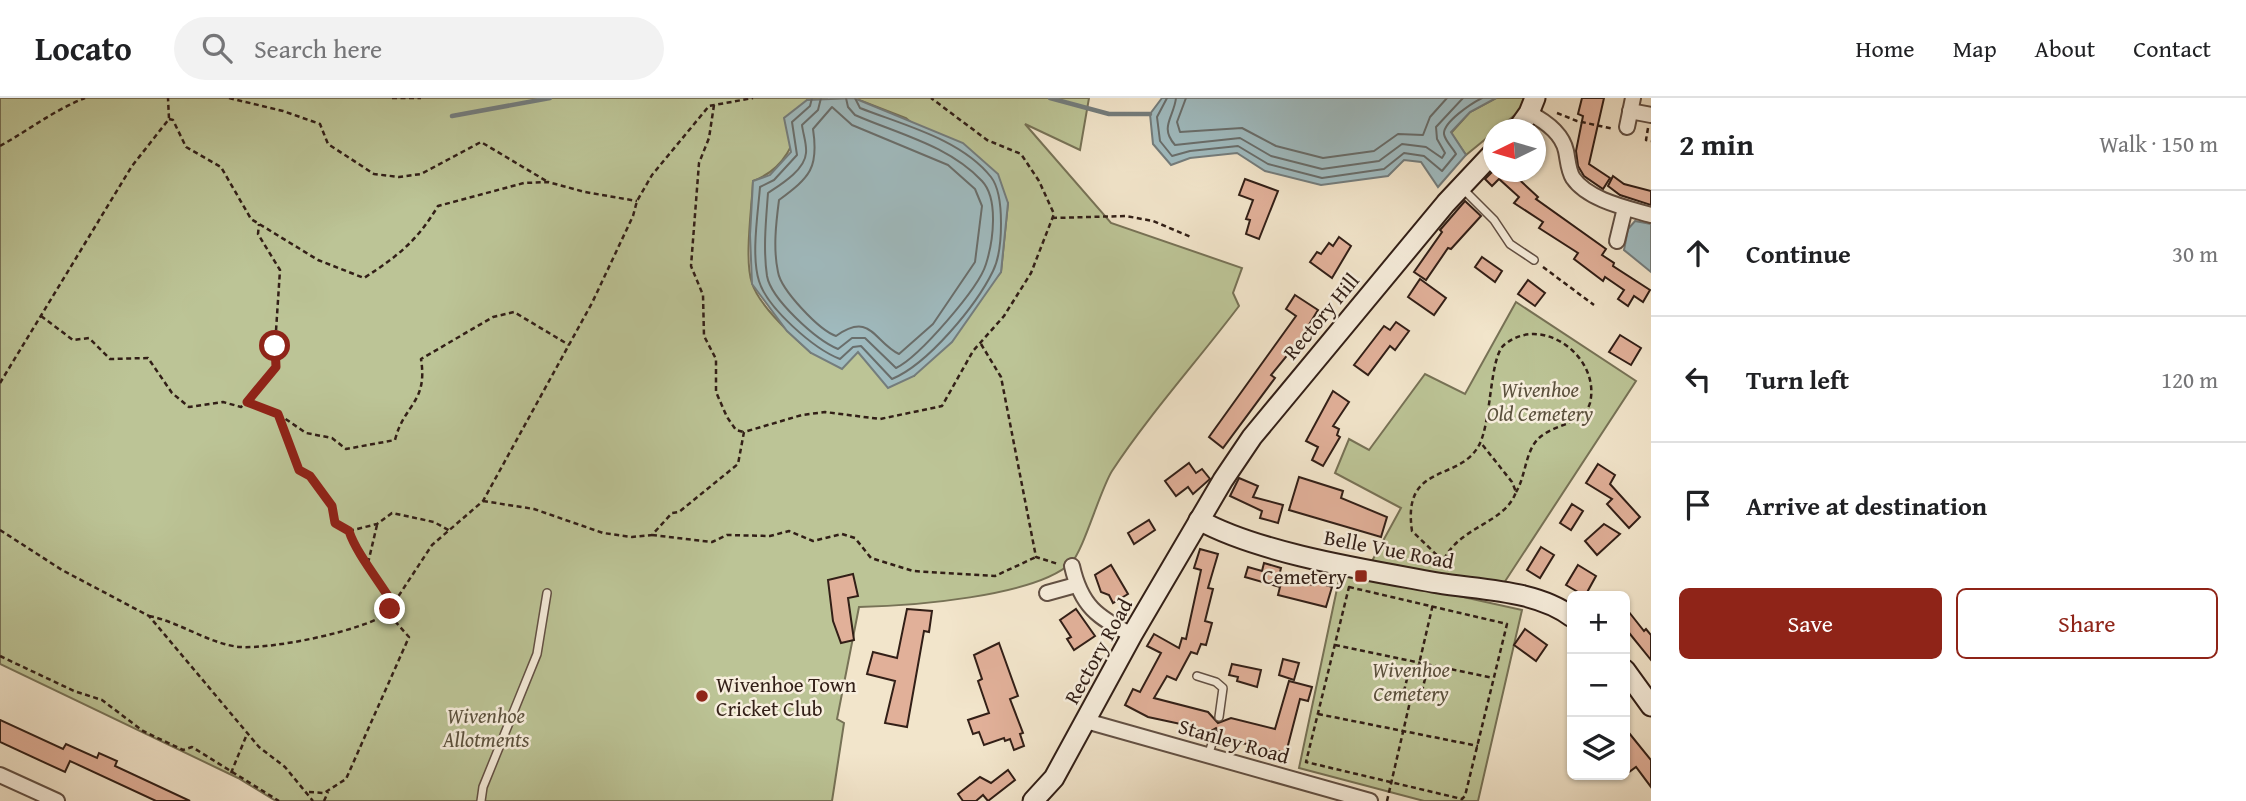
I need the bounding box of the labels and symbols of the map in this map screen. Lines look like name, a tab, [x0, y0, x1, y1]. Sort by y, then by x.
north arrow	[1483, 119, 1546, 182]
street label: Rectory Hill	[1275, 266, 1367, 366]
route start	[259, 330, 290, 361]
park label: Wivenhoe Old Cemetery	[1487, 374, 1594, 429]
street label: Belle Vue Road	[1321, 521, 1457, 577]
place label: Cemetery	[1262, 561, 1348, 592]
marker: Cemetery	[1353, 568, 1369, 584]
street label: Rectory Road	[1056, 592, 1140, 710]
route end	[374, 593, 405, 624]
park label: Wivenhoe Cemetery	[1372, 654, 1450, 709]
place label: Wivenhoe Town Cricket Club	[716, 669, 857, 724]
marker: Wivenhoe Town Cricket Club	[694, 688, 710, 704]
park label: Wivenhoe Allotments	[442, 700, 530, 755]
street label: Stanley Road	[1175, 710, 1294, 772]

